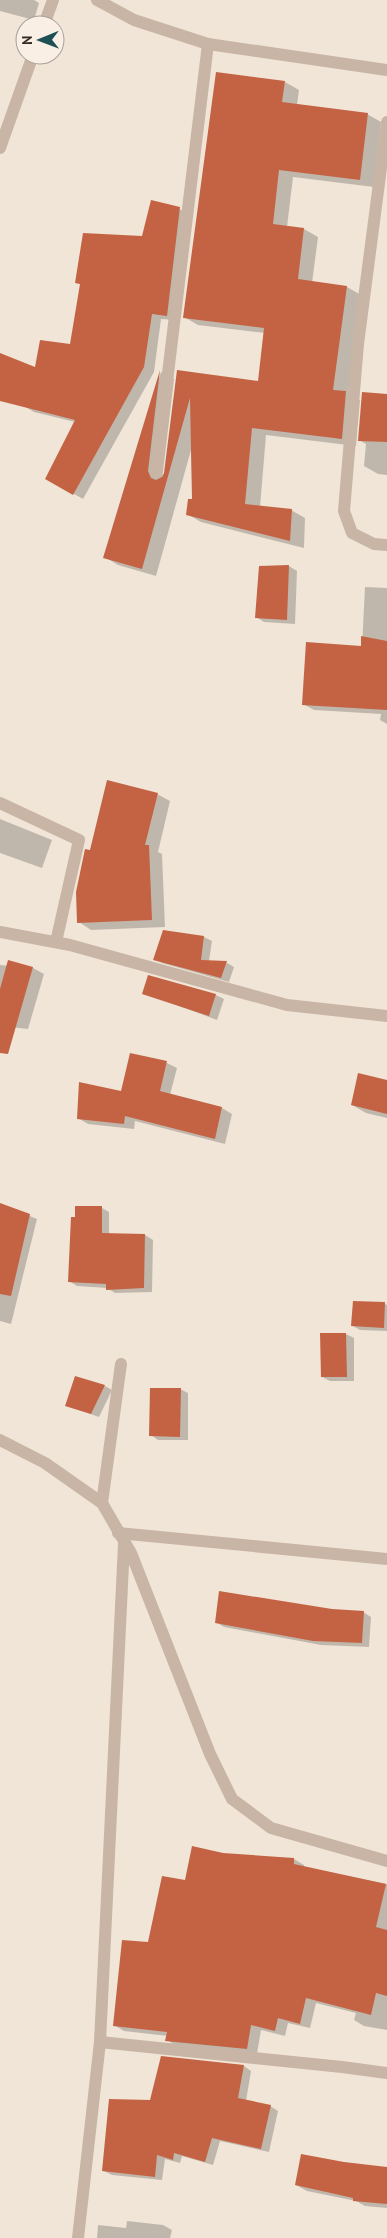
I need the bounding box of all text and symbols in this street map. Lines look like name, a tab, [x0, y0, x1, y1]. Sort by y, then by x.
north arrow	[15, 15, 65, 65]
text: N	[18, 35, 36, 45]

